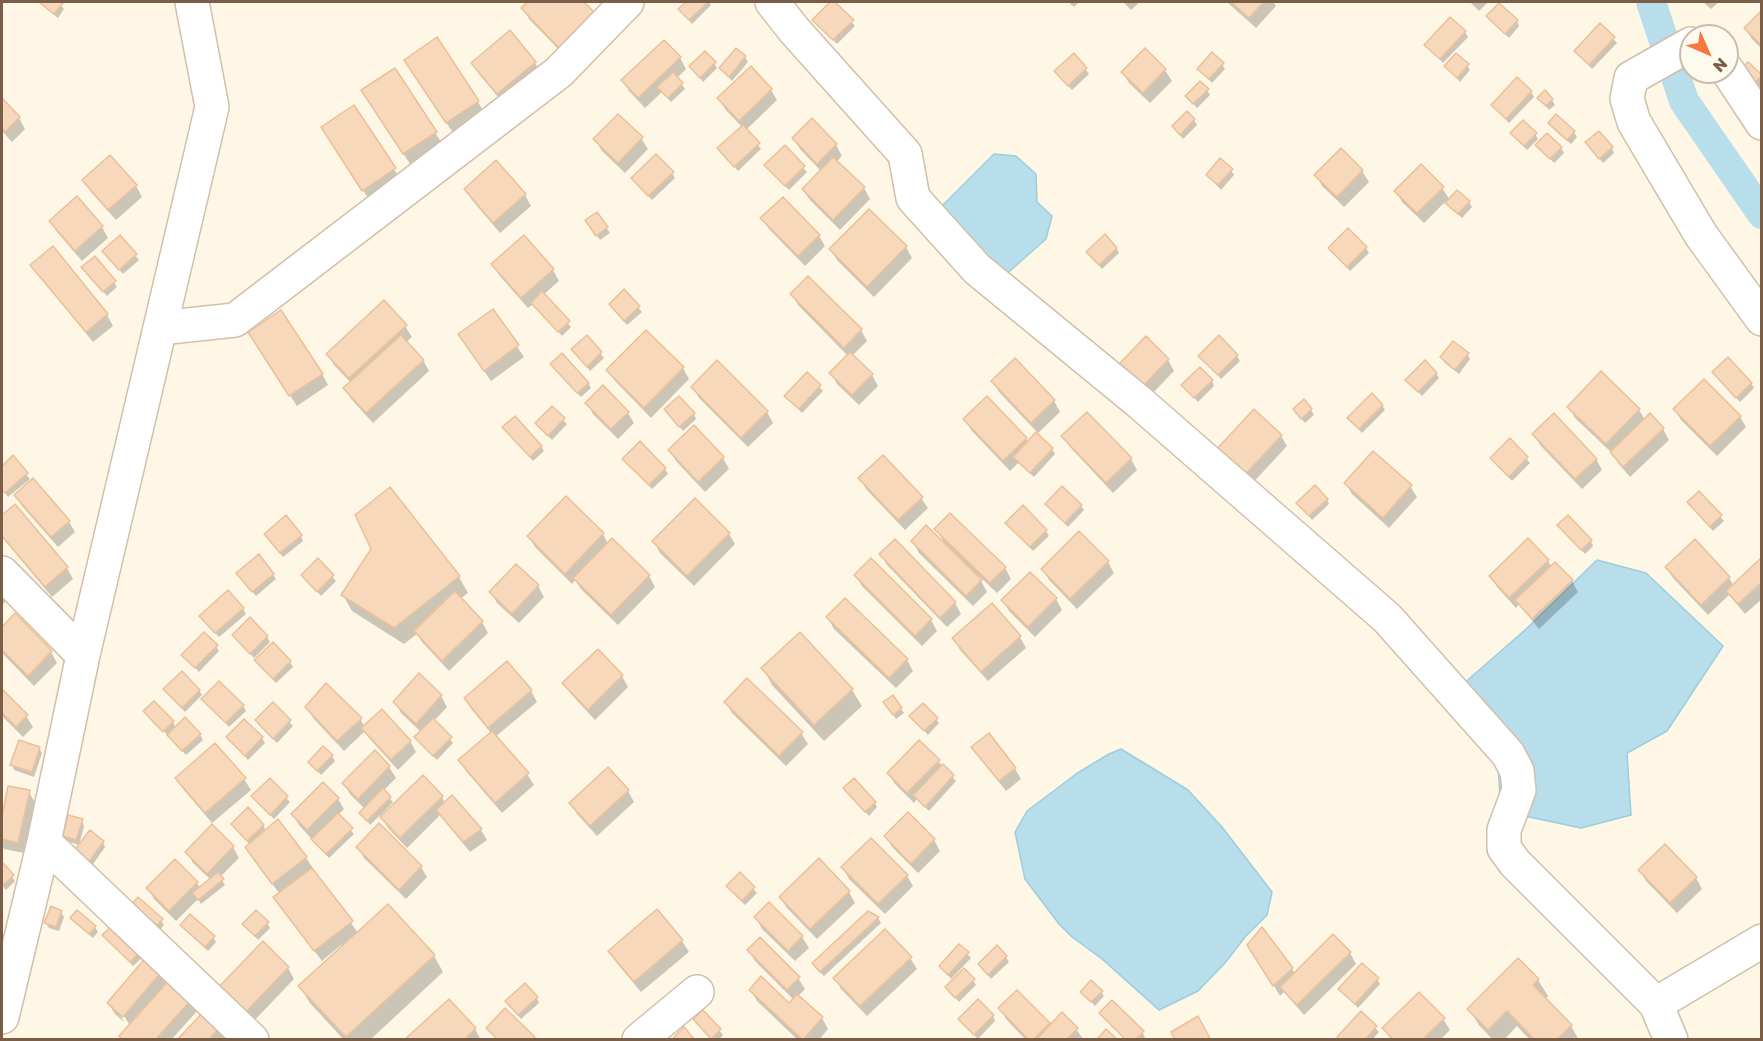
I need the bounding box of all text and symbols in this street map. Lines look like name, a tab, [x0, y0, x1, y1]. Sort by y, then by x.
north arrow	[1679, 24, 1739, 84]
text: N	[1709, 54, 1732, 77]

